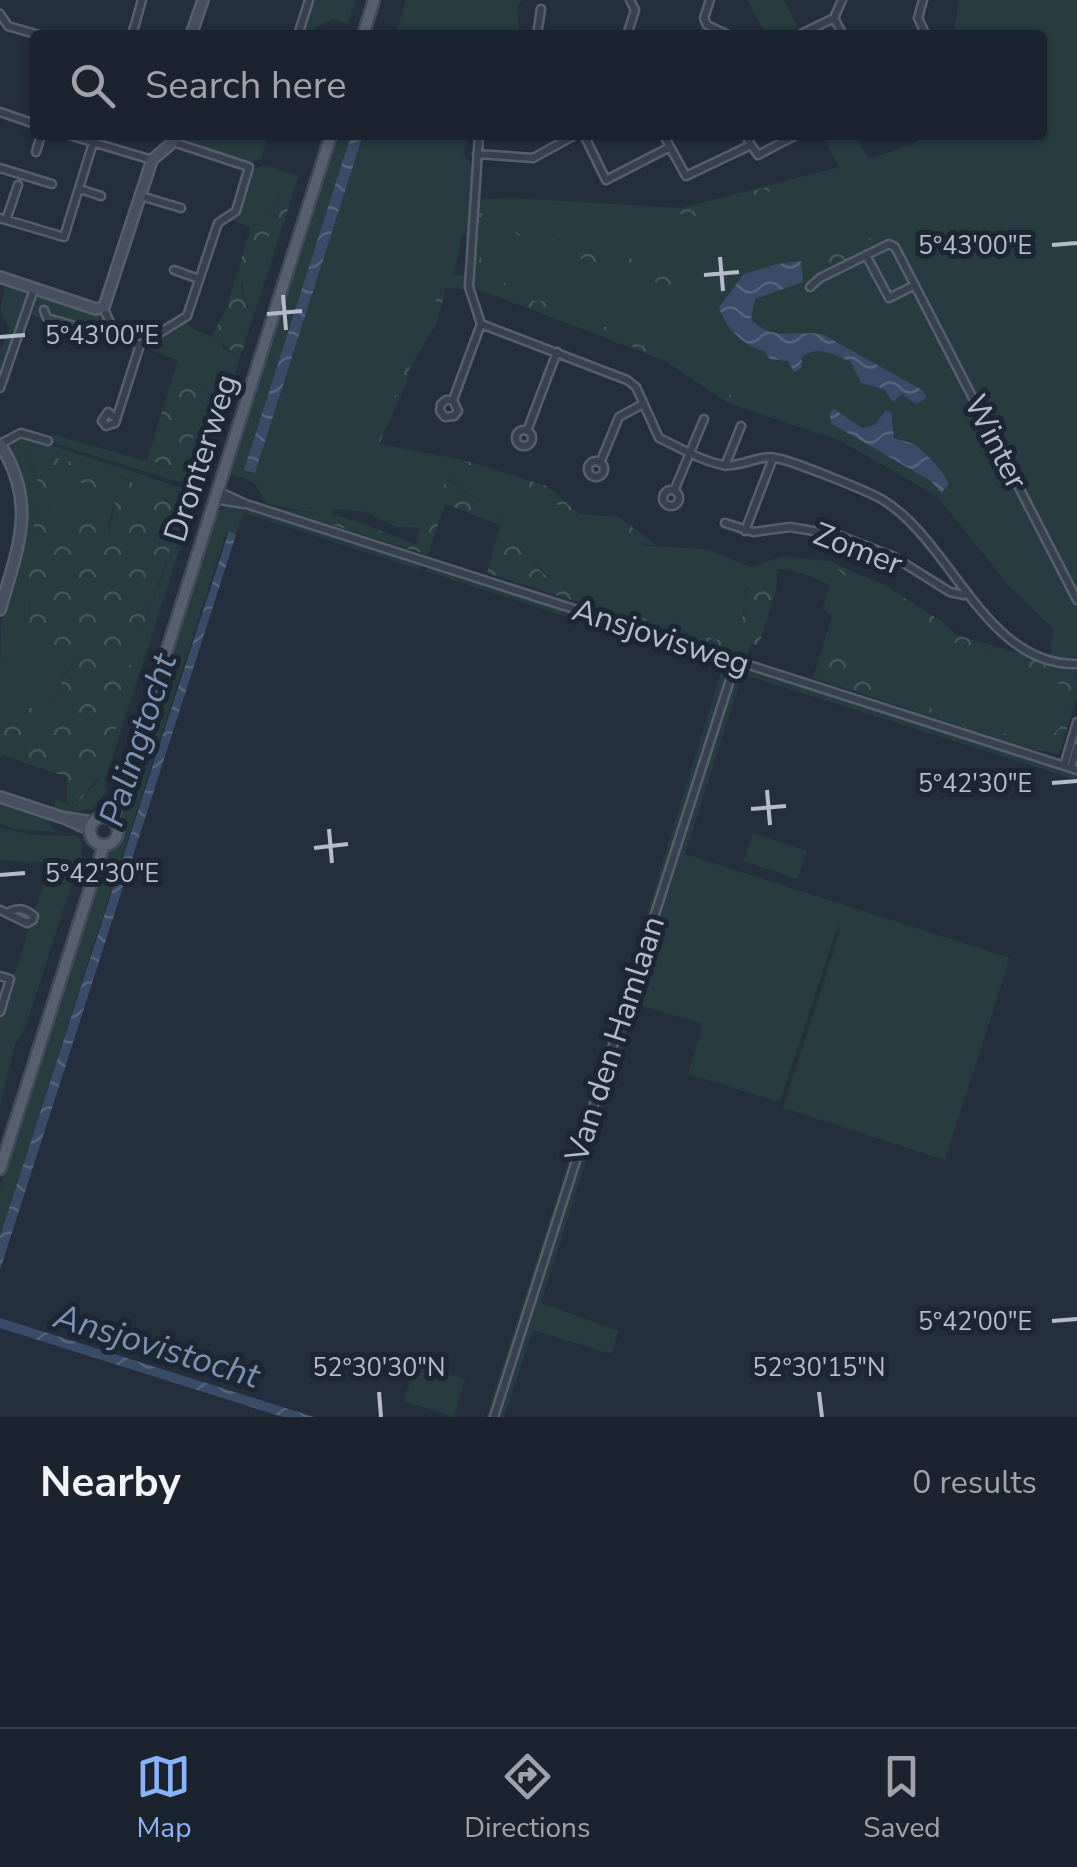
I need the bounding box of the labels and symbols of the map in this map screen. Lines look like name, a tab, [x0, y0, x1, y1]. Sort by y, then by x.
text: 5°43'00"E	[918, 229, 1032, 263]
text: 5°43'00"E	[45, 319, 159, 353]
street label: Dronterweg	[154, 369, 248, 547]
street label: Winter	[954, 388, 1038, 497]
street label: Zomer	[807, 512, 909, 586]
street label: Ansjovisweg	[567, 588, 755, 686]
water label: Palingtocht	[88, 646, 188, 832]
text: 5°42'30"E	[918, 767, 1032, 801]
text: 5°42'30"E	[45, 857, 159, 891]
street label: Van den Hamlaan	[555, 911, 675, 1168]
water label: Ansjovistocht	[48, 1292, 267, 1400]
text: 5°42'00"E	[918, 1305, 1032, 1339]
text: 52°30'30"N	[312, 1351, 446, 1385]
text: 52°30'15"N	[752, 1351, 886, 1385]

